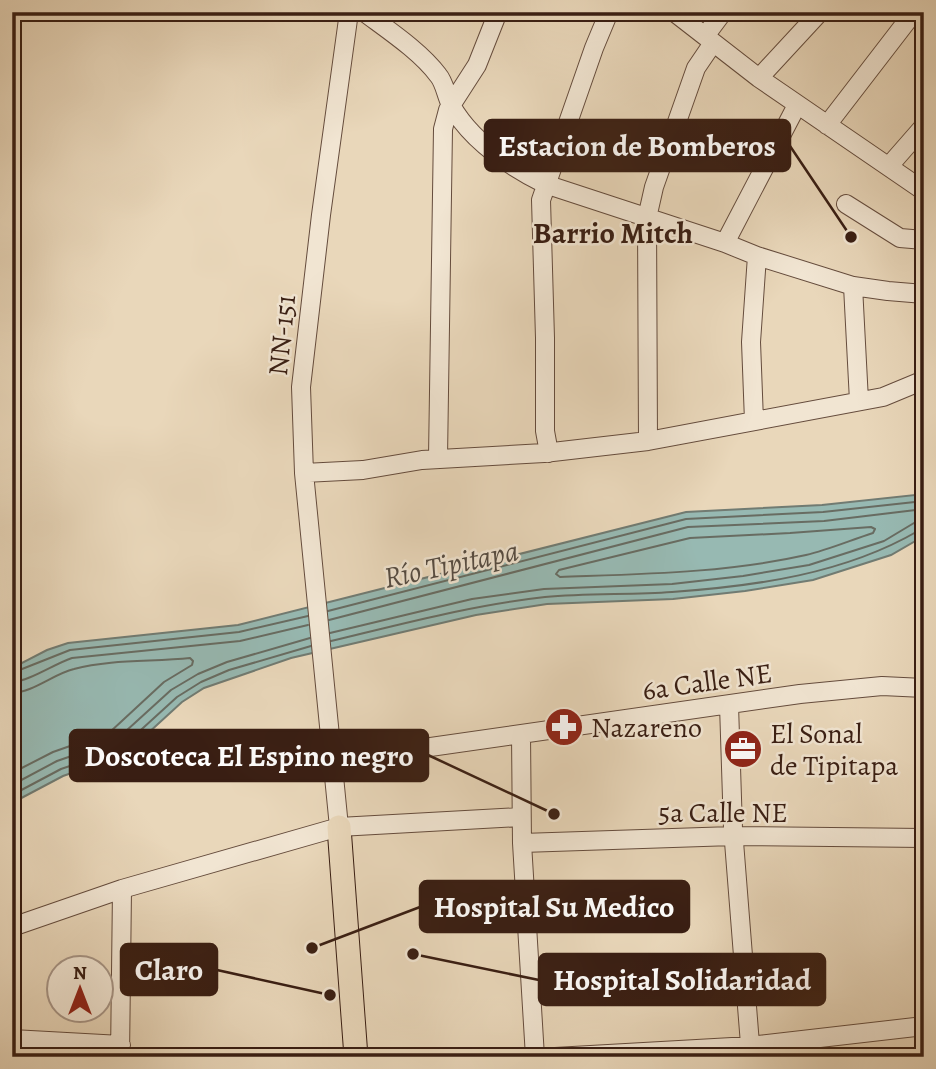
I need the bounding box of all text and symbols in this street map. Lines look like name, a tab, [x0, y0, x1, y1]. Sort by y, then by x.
callout: Estacion de Bomberos	[485, 120, 790, 171]
text: Estacion de Bomberos	[498, 126, 776, 166]
district label: Barrio Mitch	[533, 213, 693, 253]
street label: NN-151	[259, 293, 305, 378]
water label: Río Tipitapa	[380, 530, 522, 598]
street label: 6a Calle NE	[640, 654, 774, 710]
pharmacy icon: Nazareno	[543, 706, 585, 748]
place label: Nazareno	[591, 709, 702, 747]
place label: El Sonal de Tipitapa	[770, 715, 898, 785]
office icon: El Sonal de Tipitapa	[722, 728, 764, 770]
callout: Doscoteca El Espino negro	[70, 730, 428, 781]
text: Doscoteca El Espino negro	[84, 736, 414, 776]
street label: 5a Calle NE	[658, 794, 788, 832]
callout: Hospital Su Medico	[420, 881, 689, 932]
text: Hospital Su Medico	[433, 887, 675, 927]
callout: Claro	[121, 944, 217, 995]
text: Claro	[135, 950, 203, 990]
north arrow	[46, 954, 116, 1024]
callout: Hospital Solidaridad	[539, 954, 825, 1005]
text: N	[73, 960, 87, 986]
text: Hospital Solidaridad	[553, 960, 812, 1000]

